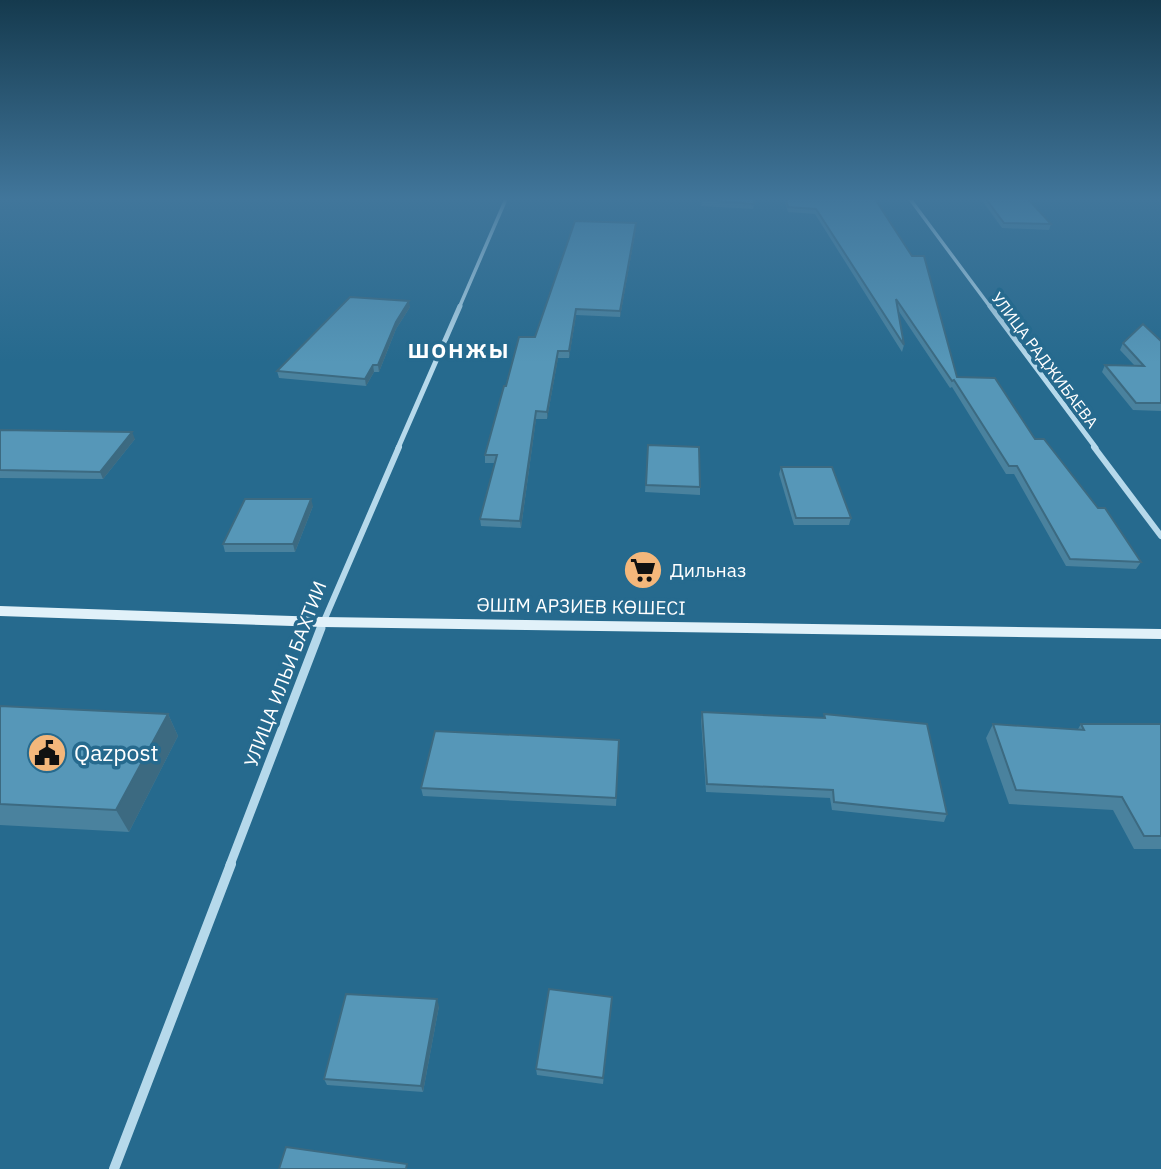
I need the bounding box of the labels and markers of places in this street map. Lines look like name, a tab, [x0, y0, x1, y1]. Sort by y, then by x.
supermarket icon: Дильназ	[622, 549, 664, 591]
place label: Дильназ	[670, 558, 746, 582]
public building icon: Qazpost	[26, 732, 68, 774]
place label: Qazpost	[74, 737, 159, 767]

